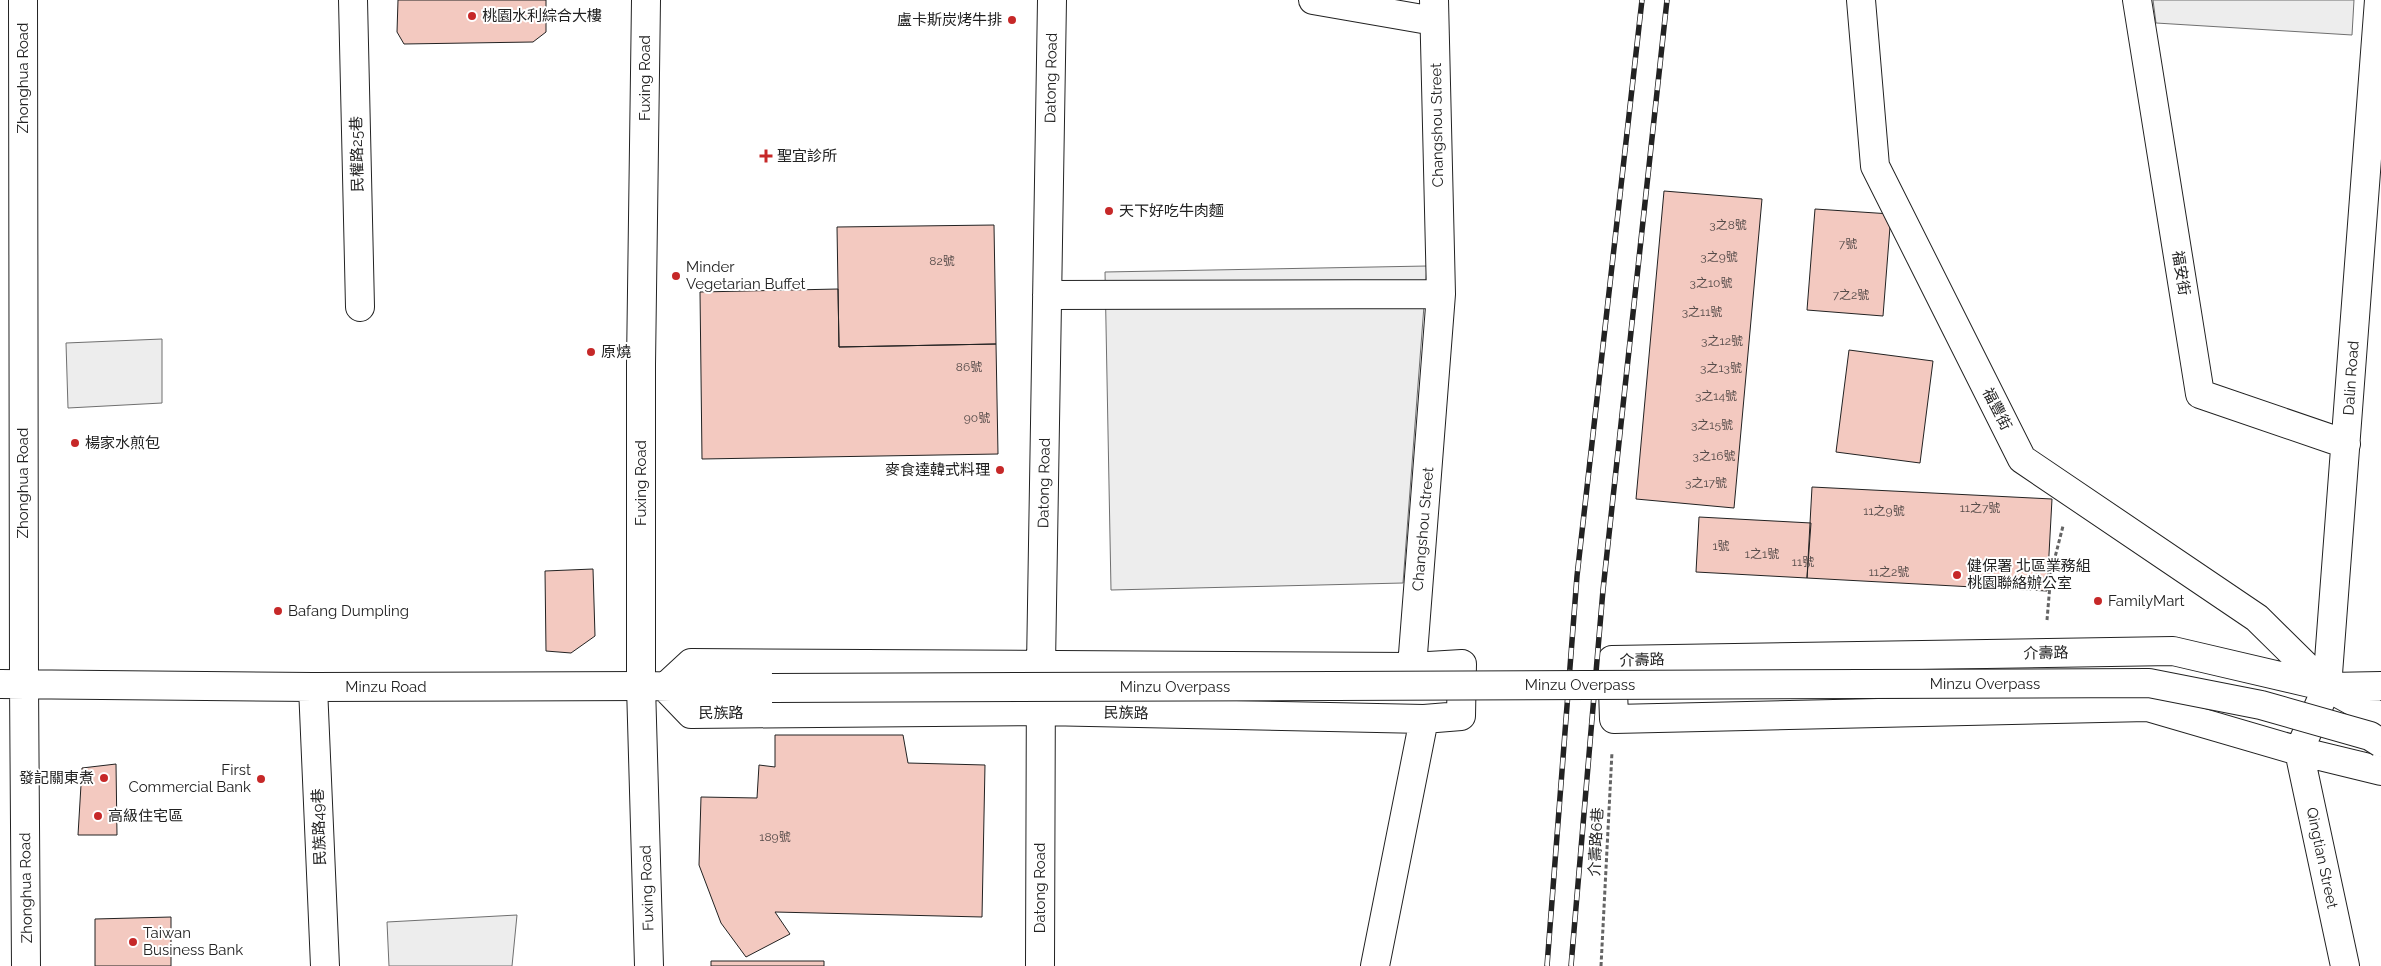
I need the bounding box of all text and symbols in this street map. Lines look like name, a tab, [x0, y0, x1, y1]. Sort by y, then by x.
place label: 桃園水利綜合大樓	[482, 7, 602, 25]
marker: 桃園水利綜合大樓	[466, 10, 478, 22]
place label: 盧卡斯炭烤牛排	[897, 11, 1002, 29]
marker: 盧卡斯炭烤牛排	[1006, 14, 1018, 26]
street label: Zhonghua Road	[14, 23, 32, 133]
street label: Datong Road	[1041, 33, 1061, 123]
street label: Fuxing Road	[636, 35, 654, 121]
street label: Changshou Street	[1427, 63, 1447, 187]
street label: 民權路25巷	[347, 116, 367, 192]
place label: 聖宜診所	[777, 147, 837, 165]
marker: 聖宜診所	[759, 149, 773, 163]
place label: 天下好吃牛肉麵	[1119, 202, 1224, 220]
marker: 天下好吃牛肉麵	[1103, 205, 1115, 217]
house number: 3之8號	[1709, 218, 1747, 232]
house number: 7號	[1839, 237, 1857, 251]
street label: 福安街	[2169, 249, 2193, 297]
house number: 3之9號	[1700, 250, 1738, 264]
house number: 82號	[929, 254, 955, 268]
place label: Minder Vegetarian Buffet	[686, 258, 806, 293]
marker: Minder Vegetarian Buffet	[670, 270, 682, 282]
house number: 3之10號	[1690, 276, 1732, 290]
house number: 7之2號	[1833, 288, 1869, 302]
house number: 3之11號	[1682, 305, 1722, 319]
house number: 3之12號	[1701, 334, 1743, 348]
street label: Dalin Road	[2339, 340, 2363, 416]
place label: 原燒	[601, 343, 631, 361]
marker: 原燒	[585, 346, 597, 358]
house number: 86號	[956, 360, 982, 374]
house number: 3之13號	[1700, 361, 1742, 375]
street label: 福豐街	[1979, 385, 2015, 433]
house number: 3之14號	[1695, 389, 1737, 403]
house number: 90號	[964, 411, 990, 425]
house number: 3之15號	[1691, 418, 1733, 432]
street label: Zhonghua Road	[14, 428, 32, 538]
place label: 楊家水煎包	[85, 434, 160, 452]
marker: 楊家水煎包	[69, 437, 81, 449]
street label: Datong Road	[1034, 438, 1054, 528]
street label: Fuxing Road	[632, 440, 650, 526]
house number: 3之16號	[1693, 449, 1735, 463]
place label: 麥食達韓式料理	[885, 461, 990, 479]
marker: 麥食達韓式料理	[994, 464, 1006, 476]
street label: Changshou Street	[1409, 466, 1437, 592]
house number: 3之17號	[1685, 476, 1727, 490]
house number: 11之7號	[1960, 501, 2000, 515]
house number: 11之9號	[1863, 504, 1905, 518]
house number: 1號	[1712, 539, 1730, 553]
house number: 1之1號	[1745, 547, 1779, 561]
house number: 11號	[1792, 555, 1814, 569]
place label: 健保署 北區業務組 桃園聯絡辦公室	[1967, 557, 2091, 592]
house number: 11之2號	[1869, 565, 1909, 579]
marker: 健保署 北區業務組 桃園聯絡辦公室	[1951, 569, 1963, 581]
place label: FamilyMart	[2108, 592, 2185, 610]
marker: FamilyMart	[2092, 595, 2104, 607]
place label: Bafang Dumpling	[288, 602, 409, 620]
marker: Bafang Dumpling	[272, 605, 284, 617]
street label: 介壽路	[2023, 644, 2069, 662]
street label: 介壽路	[1619, 650, 1665, 670]
street label: Minzu Overpass	[1930, 675, 2040, 693]
street label: Minzu Overpass	[1525, 676, 1635, 694]
street label: Minzu Road	[345, 678, 427, 696]
street label: Minzu Overpass	[1120, 678, 1230, 696]
street label: 民族路	[698, 704, 744, 722]
street label: 民族路	[1103, 704, 1149, 722]
place label: First Commercial Bank	[128, 761, 251, 796]
place label: 發記關東煮	[19, 769, 94, 787]
marker: 發記關東煮	[98, 772, 110, 784]
marker: First Commercial Bank	[255, 773, 267, 785]
street label: 民族路49巷	[309, 788, 329, 866]
street label: Qingtian Street	[2302, 806, 2342, 910]
place label: 高級住宅區	[108, 807, 183, 825]
street label: 介壽路6巷	[1585, 807, 1607, 877]
marker: 高級住宅區	[92, 810, 104, 822]
house number: 189號	[759, 830, 791, 844]
street label: Zhonghua Road	[16, 832, 36, 944]
street label: Datong Road	[1031, 843, 1049, 933]
street label: Fuxing Road	[637, 845, 657, 931]
place label: Taiwan Business Bank	[143, 924, 243, 959]
marker: Taiwan Business Bank	[127, 936, 139, 948]

